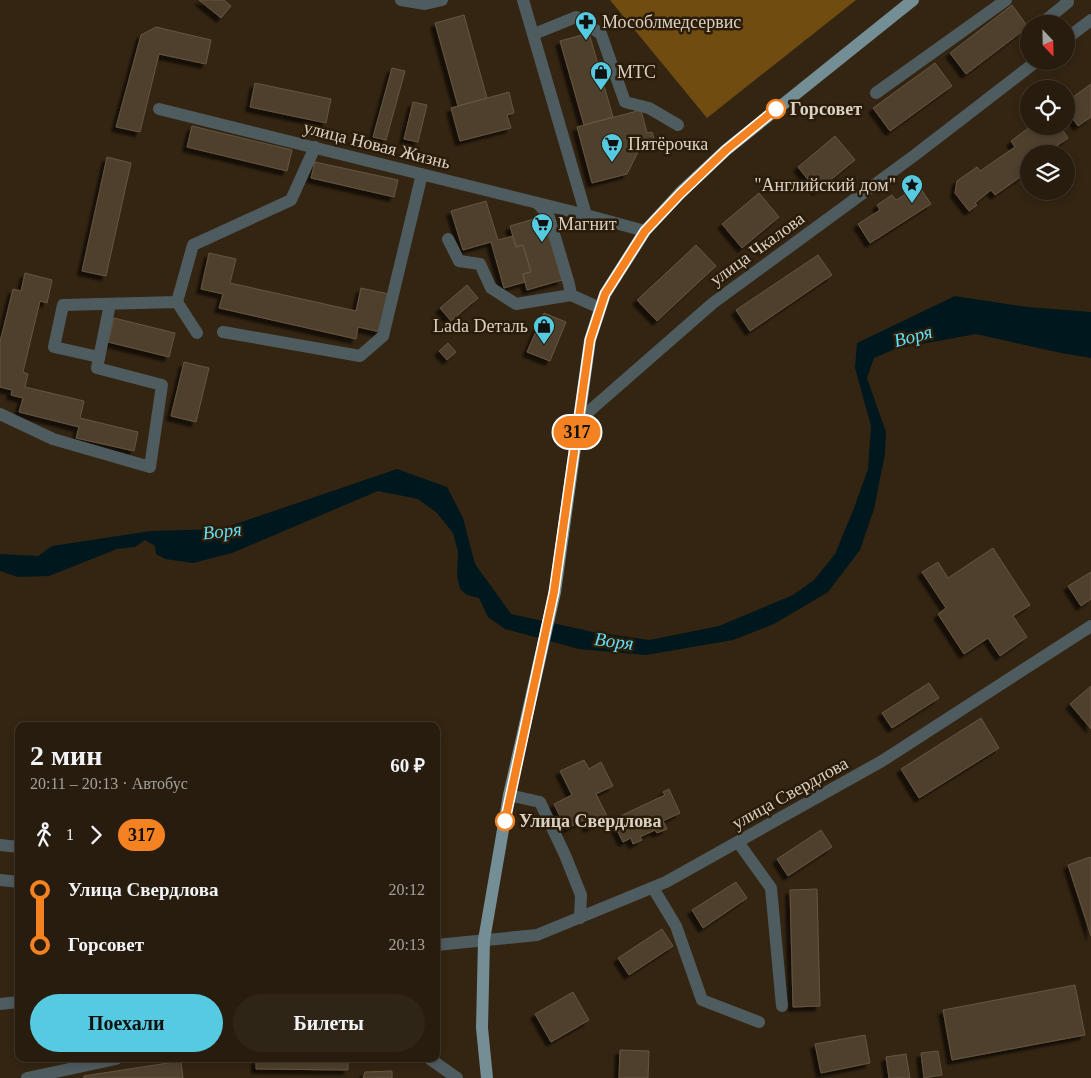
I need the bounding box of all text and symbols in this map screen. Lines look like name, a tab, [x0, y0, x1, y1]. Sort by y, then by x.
pharmacy icon: Мособлмедсервис	[574, 10, 598, 41]
place label: Мособлмедсервис	[602, 12, 741, 32]
north arrow	[1020, 15, 1075, 70]
map controls	[1020, 15, 1075, 200]
shop icon: МТС	[589, 60, 613, 91]
place label: МТС	[617, 62, 656, 82]
button: locate	[1020, 80, 1075, 135]
marker: Горсовет	[766, 99, 786, 119]
place label: Горсовет	[790, 99, 862, 119]
street label: улица Новая Жизнь	[301, 117, 453, 173]
supermarket icon: Пятёрочка	[600, 132, 624, 163]
place label: Пятёрочка	[628, 134, 708, 154]
button: layers	[1020, 145, 1075, 200]
place icon: "Английский дом"	[900, 173, 924, 204]
place label: "Английский дом"	[754, 175, 896, 195]
street label: улица Чкалова	[706, 208, 808, 290]
supermarket icon: Магнит	[530, 212, 554, 243]
place label: Магнит	[558, 214, 617, 234]
shop icon: Lada Dеталь	[532, 314, 556, 345]
place label: Lada Dеталь	[433, 316, 528, 336]
water label: Воря	[891, 321, 935, 351]
line badge: 317	[548, 416, 606, 448]
text: 317	[564, 422, 591, 442]
water label: Воря	[201, 519, 243, 543]
water label: Воря	[593, 628, 635, 654]
text: 2 мин	[30, 740, 102, 771]
street label: улица Свердлова	[729, 753, 851, 833]
text: 60 ₽	[390, 755, 425, 776]
text: 20:11 – 20:13 · Автобус	[30, 775, 188, 792]
marker: Улица Свердлова	[495, 811, 515, 831]
place label: Улица Свердлова	[519, 811, 661, 831]
icon: walk	[30, 821, 58, 849]
icon: forward	[82, 821, 110, 849]
text: 317	[128, 825, 155, 845]
text: 1	[66, 826, 74, 843]
text: Улица Свердлова	[68, 879, 218, 900]
text: 20:12	[389, 881, 425, 898]
text: Горсовет	[68, 934, 144, 955]
text: 20:13	[389, 936, 425, 953]
button: Поехали	[30, 994, 223, 1052]
button: Билеты	[233, 994, 425, 1052]

